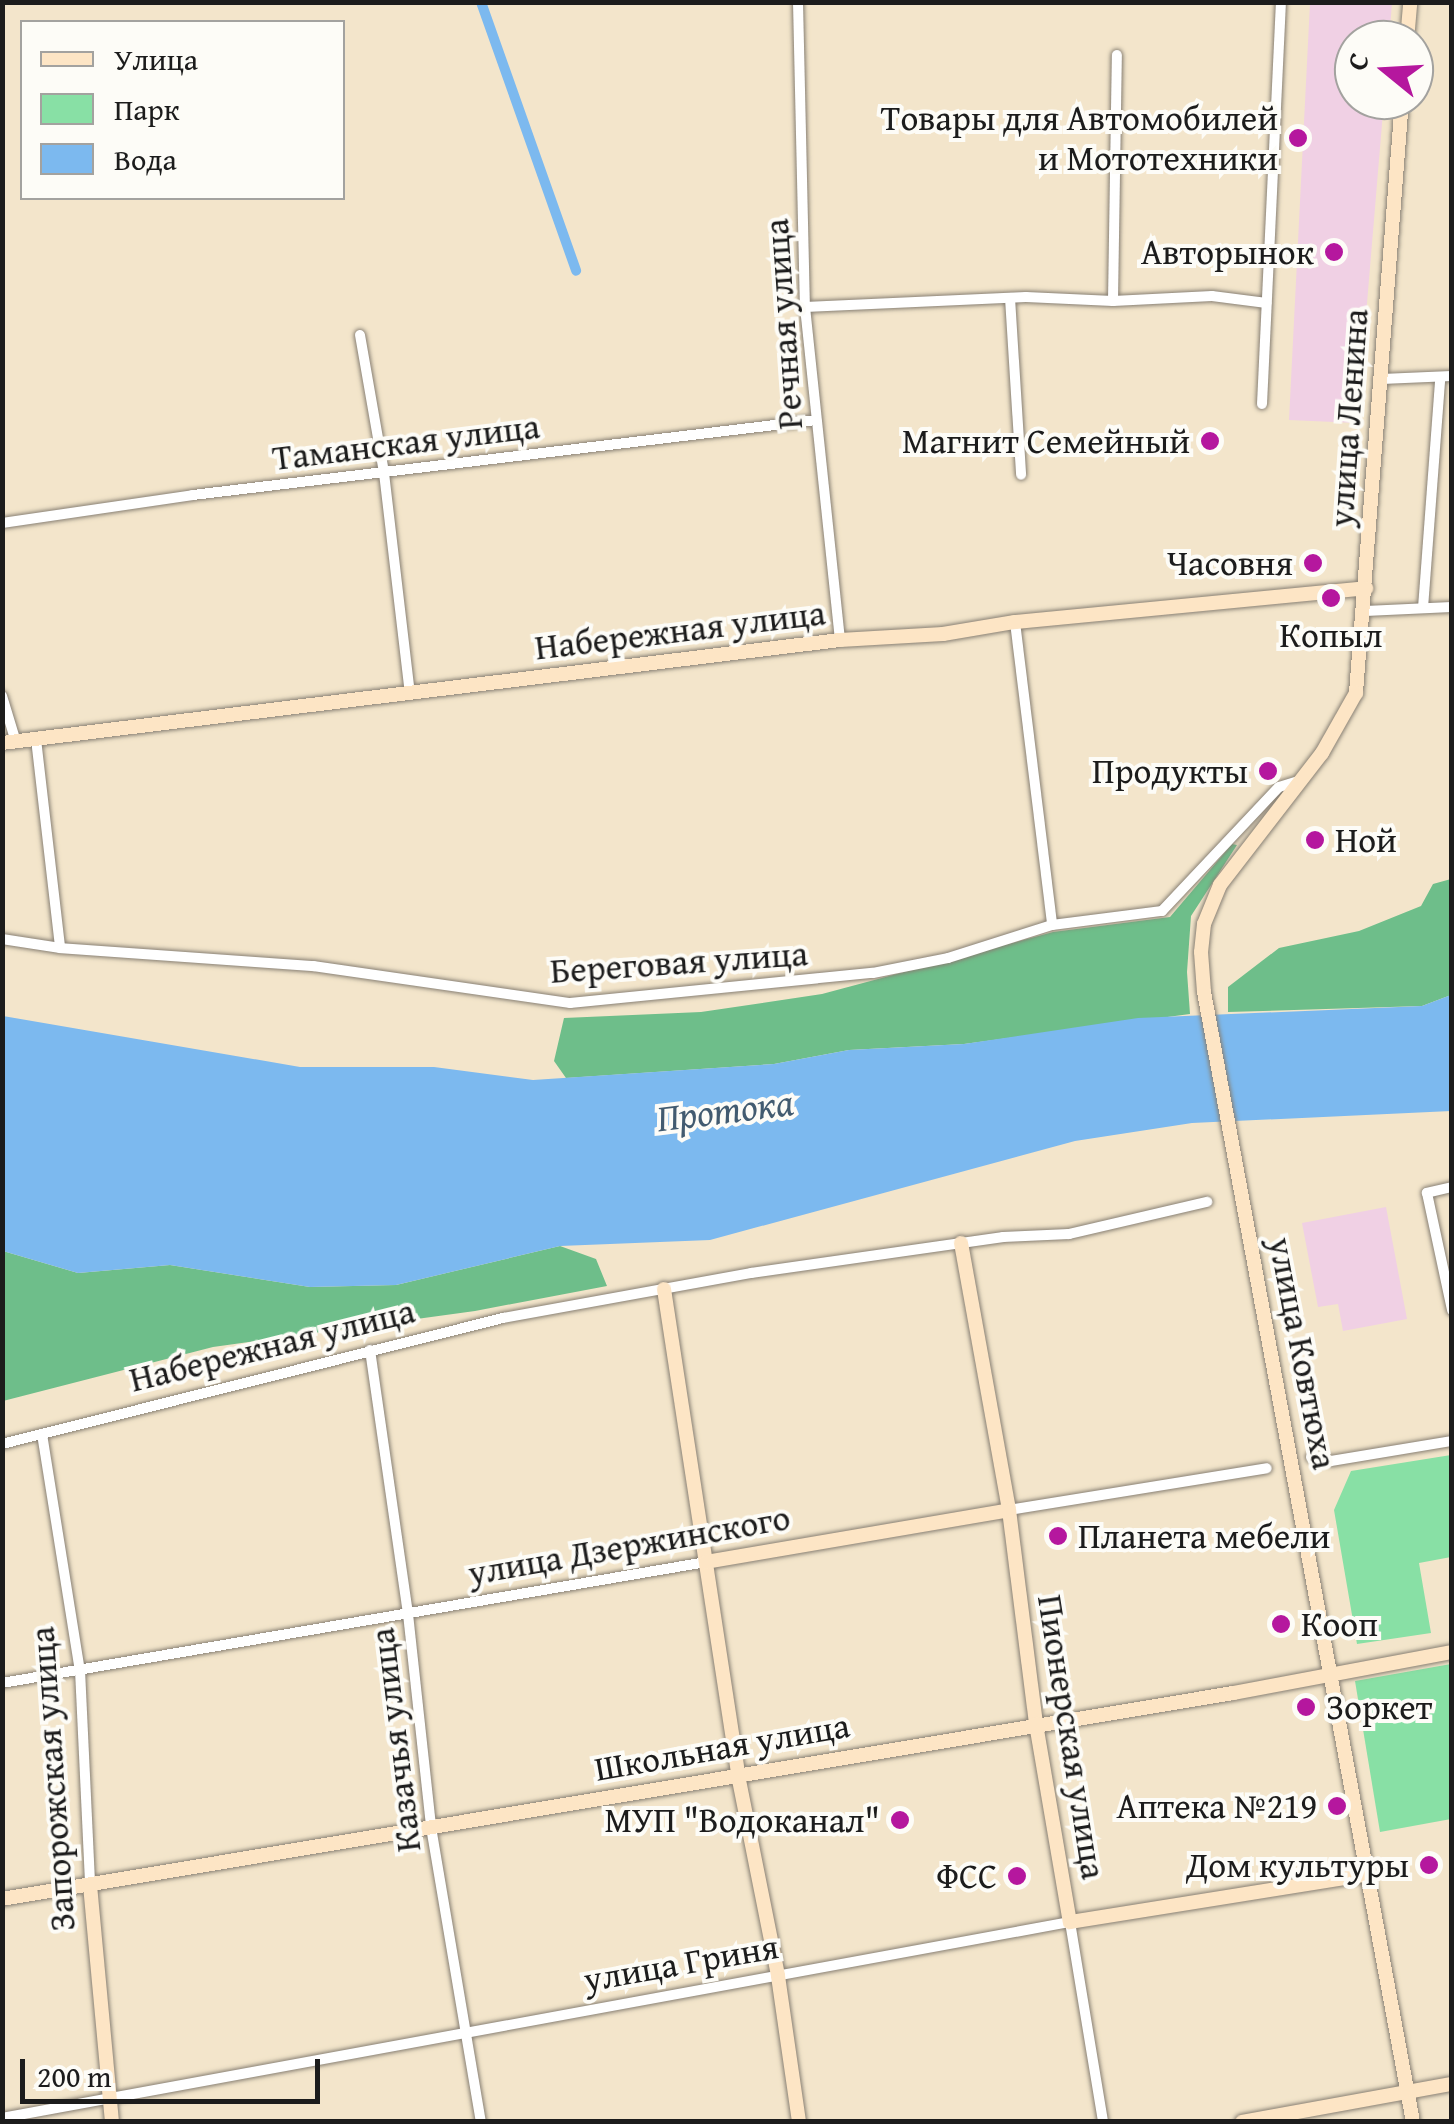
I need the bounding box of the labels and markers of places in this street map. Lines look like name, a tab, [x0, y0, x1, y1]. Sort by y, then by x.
place label: Товары для Автомобилей и Мототехники	[881, 97, 1278, 179]
marker: Товары для Автомобилей и Мототехники	[1287, 127, 1309, 149]
place label: Авторынок	[1141, 231, 1314, 273]
marker: Авторынок	[1323, 241, 1345, 263]
place label: Магнит Семейный	[902, 420, 1190, 462]
marker: Магнит Семейный	[1199, 430, 1221, 452]
place label: Часовня	[1166, 542, 1293, 584]
marker: Часовня	[1302, 552, 1324, 574]
marker: Копыл	[1320, 587, 1342, 609]
place label: Копыл	[1280, 614, 1382, 656]
place label: Продукты	[1092, 750, 1248, 792]
marker: Продукты	[1257, 760, 1279, 782]
place label: Ной	[1335, 819, 1397, 861]
marker: Ной	[1304, 829, 1326, 851]
place label: Планета мебели	[1078, 1515, 1330, 1557]
marker: Планета мебели	[1047, 1525, 1069, 1547]
place label: Кооп	[1301, 1603, 1378, 1645]
marker: Кооп	[1270, 1613, 1292, 1635]
place label: Зоркет	[1326, 1686, 1432, 1728]
marker: Зоркет	[1295, 1696, 1317, 1718]
place label: Аптека №219	[1116, 1785, 1317, 1827]
marker: Аптека №219	[1326, 1795, 1348, 1817]
place label: МУП "Водоканал"	[604, 1799, 880, 1841]
marker: МУП "Водоканал"	[889, 1809, 911, 1831]
place label: Дом культуры	[1186, 1844, 1409, 1886]
marker: Дом культуры	[1418, 1854, 1440, 1876]
place label: ФСС	[936, 1855, 997, 1897]
marker: ФСС	[1006, 1865, 1028, 1887]

